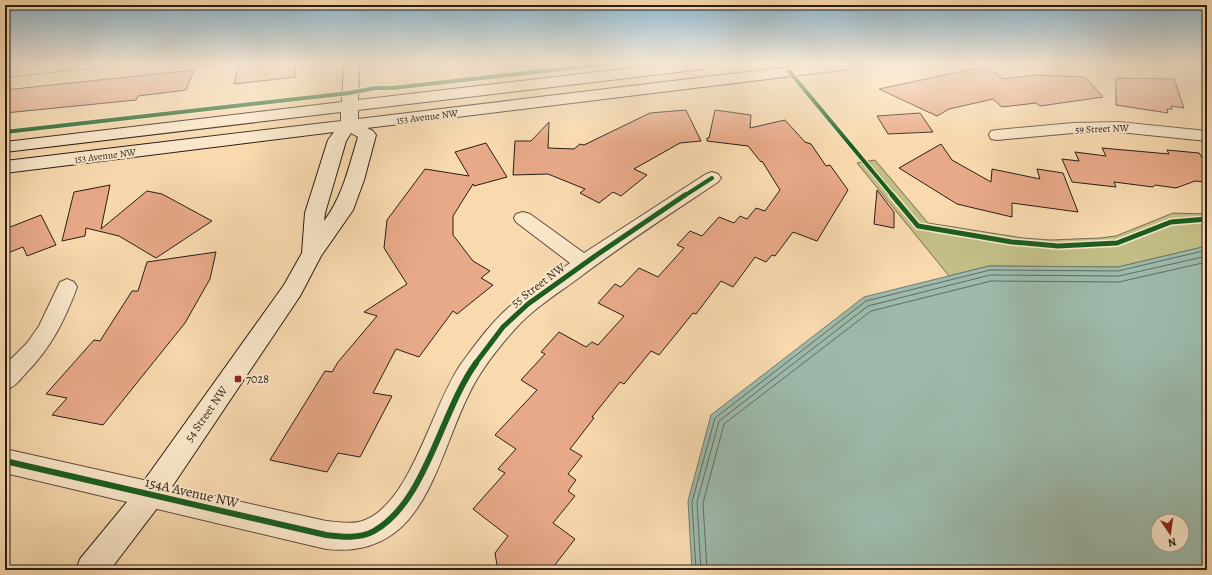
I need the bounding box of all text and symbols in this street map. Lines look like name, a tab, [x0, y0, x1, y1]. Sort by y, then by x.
street label: 153 Avenue NW	[395, 106, 459, 127]
street label: 59 Street NW	[1075, 121, 1130, 136]
street label: 153 Avenue NW	[73, 145, 137, 166]
street label: 55 Street NW	[507, 259, 569, 311]
place label: 7028	[246, 371, 269, 387]
marker: 7028	[233, 374, 243, 384]
street label: 54 Street NW	[181, 382, 232, 445]
street label: 154A Avenue NW	[143, 472, 242, 513]
north arrow	[1150, 513, 1190, 553]
text: N	[1167, 534, 1178, 550]

